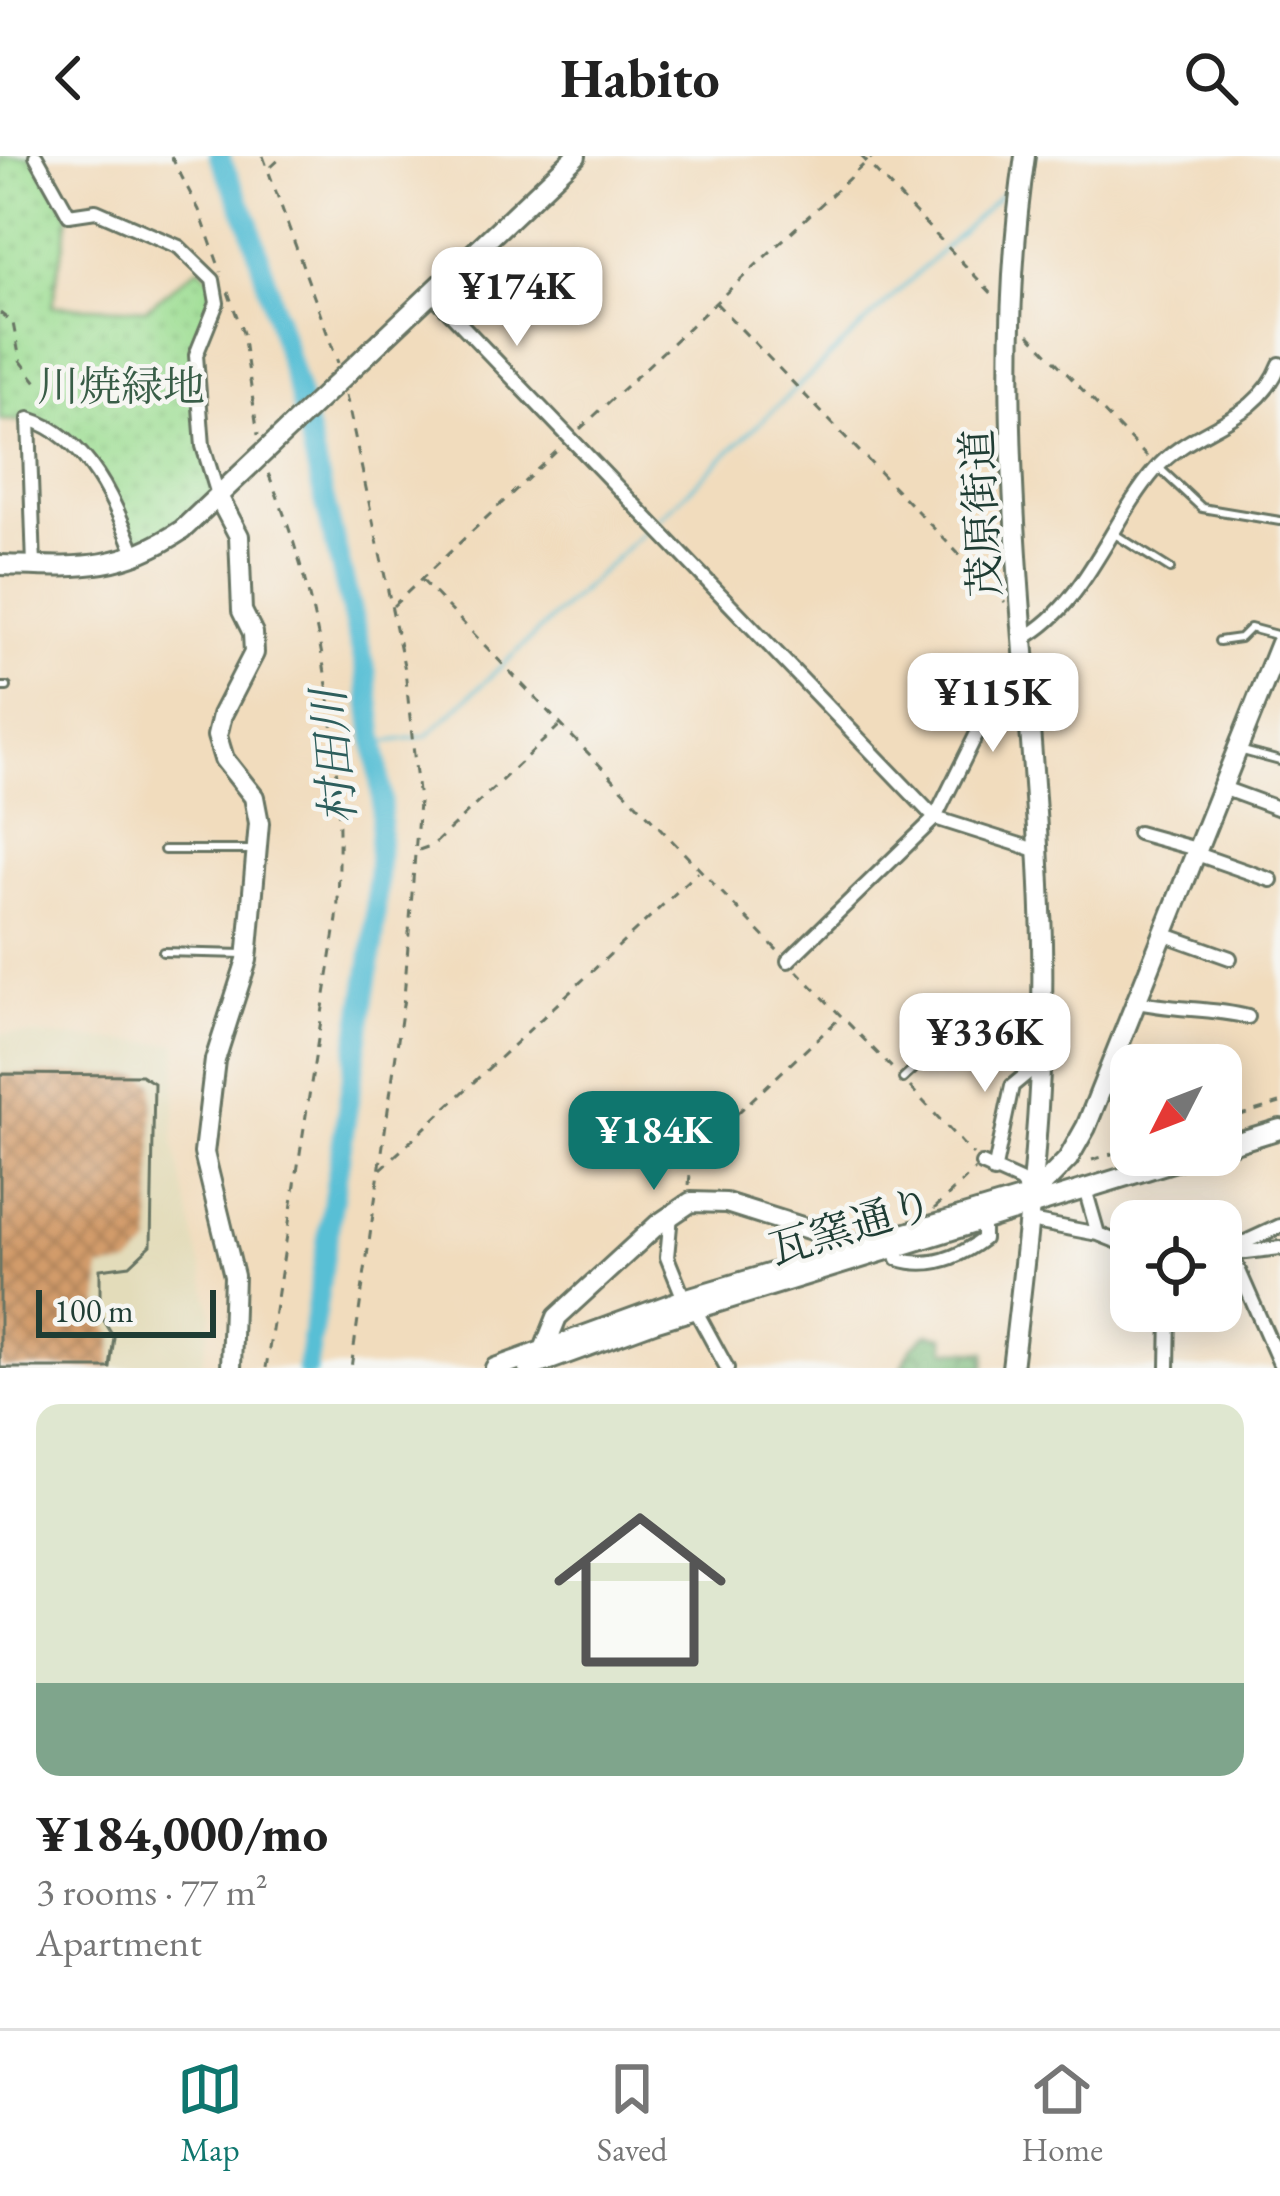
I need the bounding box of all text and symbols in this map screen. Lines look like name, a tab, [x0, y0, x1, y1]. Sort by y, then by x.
text: Habito	[560, 43, 720, 113]
icon: back	[36, 45, 102, 111]
icon: search	[1178, 45, 1244, 111]
pin: ¥174K	[433, 247, 601, 349]
text: ¥174K	[458, 260, 576, 311]
park label: 川焼緑地	[37, 359, 205, 414]
street label: 茂原街道	[949, 428, 1013, 598]
pin: ¥115K	[909, 653, 1077, 755]
text: ¥115K	[934, 666, 1052, 717]
water label: 村田川	[298, 682, 368, 827]
pin: ¥336K	[901, 993, 1069, 1095]
text: ¥336K	[926, 1006, 1044, 1057]
north arrow	[1110, 1044, 1242, 1176]
map controls	[1110, 1044, 1242, 1332]
pin: ¥184K	[570, 1091, 738, 1193]
text: ¥184K	[595, 1104, 713, 1155]
street label: 瓦窯通り	[763, 1175, 939, 1277]
button: locate	[1110, 1200, 1242, 1332]
scale bar	[36, 1284, 216, 1337]
text: 100 m	[54, 1289, 134, 1332]
icon: home	[532, 1482, 748, 1698]
text: ¥184,000/mo	[36, 1800, 328, 1866]
text: 3 rooms · 77 m²	[36, 1866, 268, 1917]
text: Apartment	[36, 1917, 202, 1968]
tab: Map	[177, 2056, 243, 2171]
tab: Saved	[597, 2056, 668, 2171]
tab: Home	[1021, 2056, 1103, 2171]

